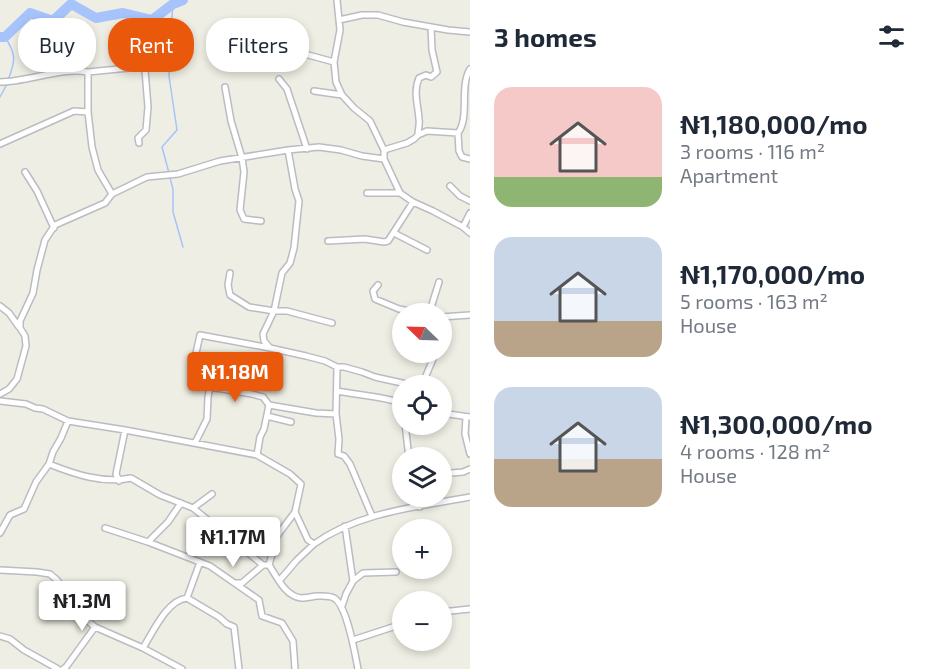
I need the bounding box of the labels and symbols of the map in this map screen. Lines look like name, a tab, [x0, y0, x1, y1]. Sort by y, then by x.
north arrow	[392, 303, 452, 363]
pin: ₦1.18M	[186, 352, 284, 403]
pin: ₦1.17M	[184, 517, 282, 568]
pin: ₦1.3M	[40, 581, 124, 632]

